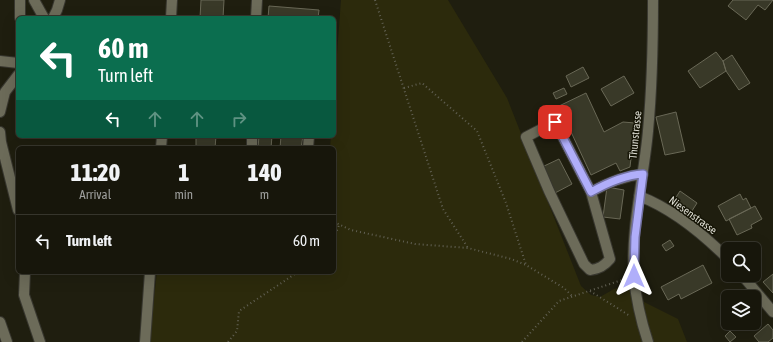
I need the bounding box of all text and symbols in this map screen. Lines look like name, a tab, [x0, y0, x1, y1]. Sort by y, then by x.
icon: left	[32, 32, 84, 84]
text: 60 m	[98, 32, 148, 64]
text: Turn left	[98, 65, 153, 86]
pin	[538, 105, 572, 139]
icon: left	[102, 108, 124, 130]
icon: ahead	[144, 108, 166, 130]
icon: ahead	[186, 108, 208, 130]
icon: right	[228, 108, 250, 130]
street label: Thunstrasse	[626, 110, 644, 160]
icon: arrive	[544, 111, 566, 133]
text: 11:20	[71, 159, 120, 186]
text: 1	[178, 159, 189, 186]
text: 140	[248, 159, 281, 186]
text: Arrival	[79, 187, 111, 202]
text: min	[174, 187, 193, 202]
text: m	[260, 187, 269, 202]
street label: Niesenstrasse	[667, 194, 719, 236]
icon: left	[32, 230, 54, 252]
text: Turn left	[66, 232, 112, 249]
text: 60 m	[293, 232, 320, 249]
map controls	[721, 242, 761, 330]
button: search	[721, 242, 761, 282]
position arrow	[613, 255, 655, 297]
button: layers	[721, 290, 761, 330]

